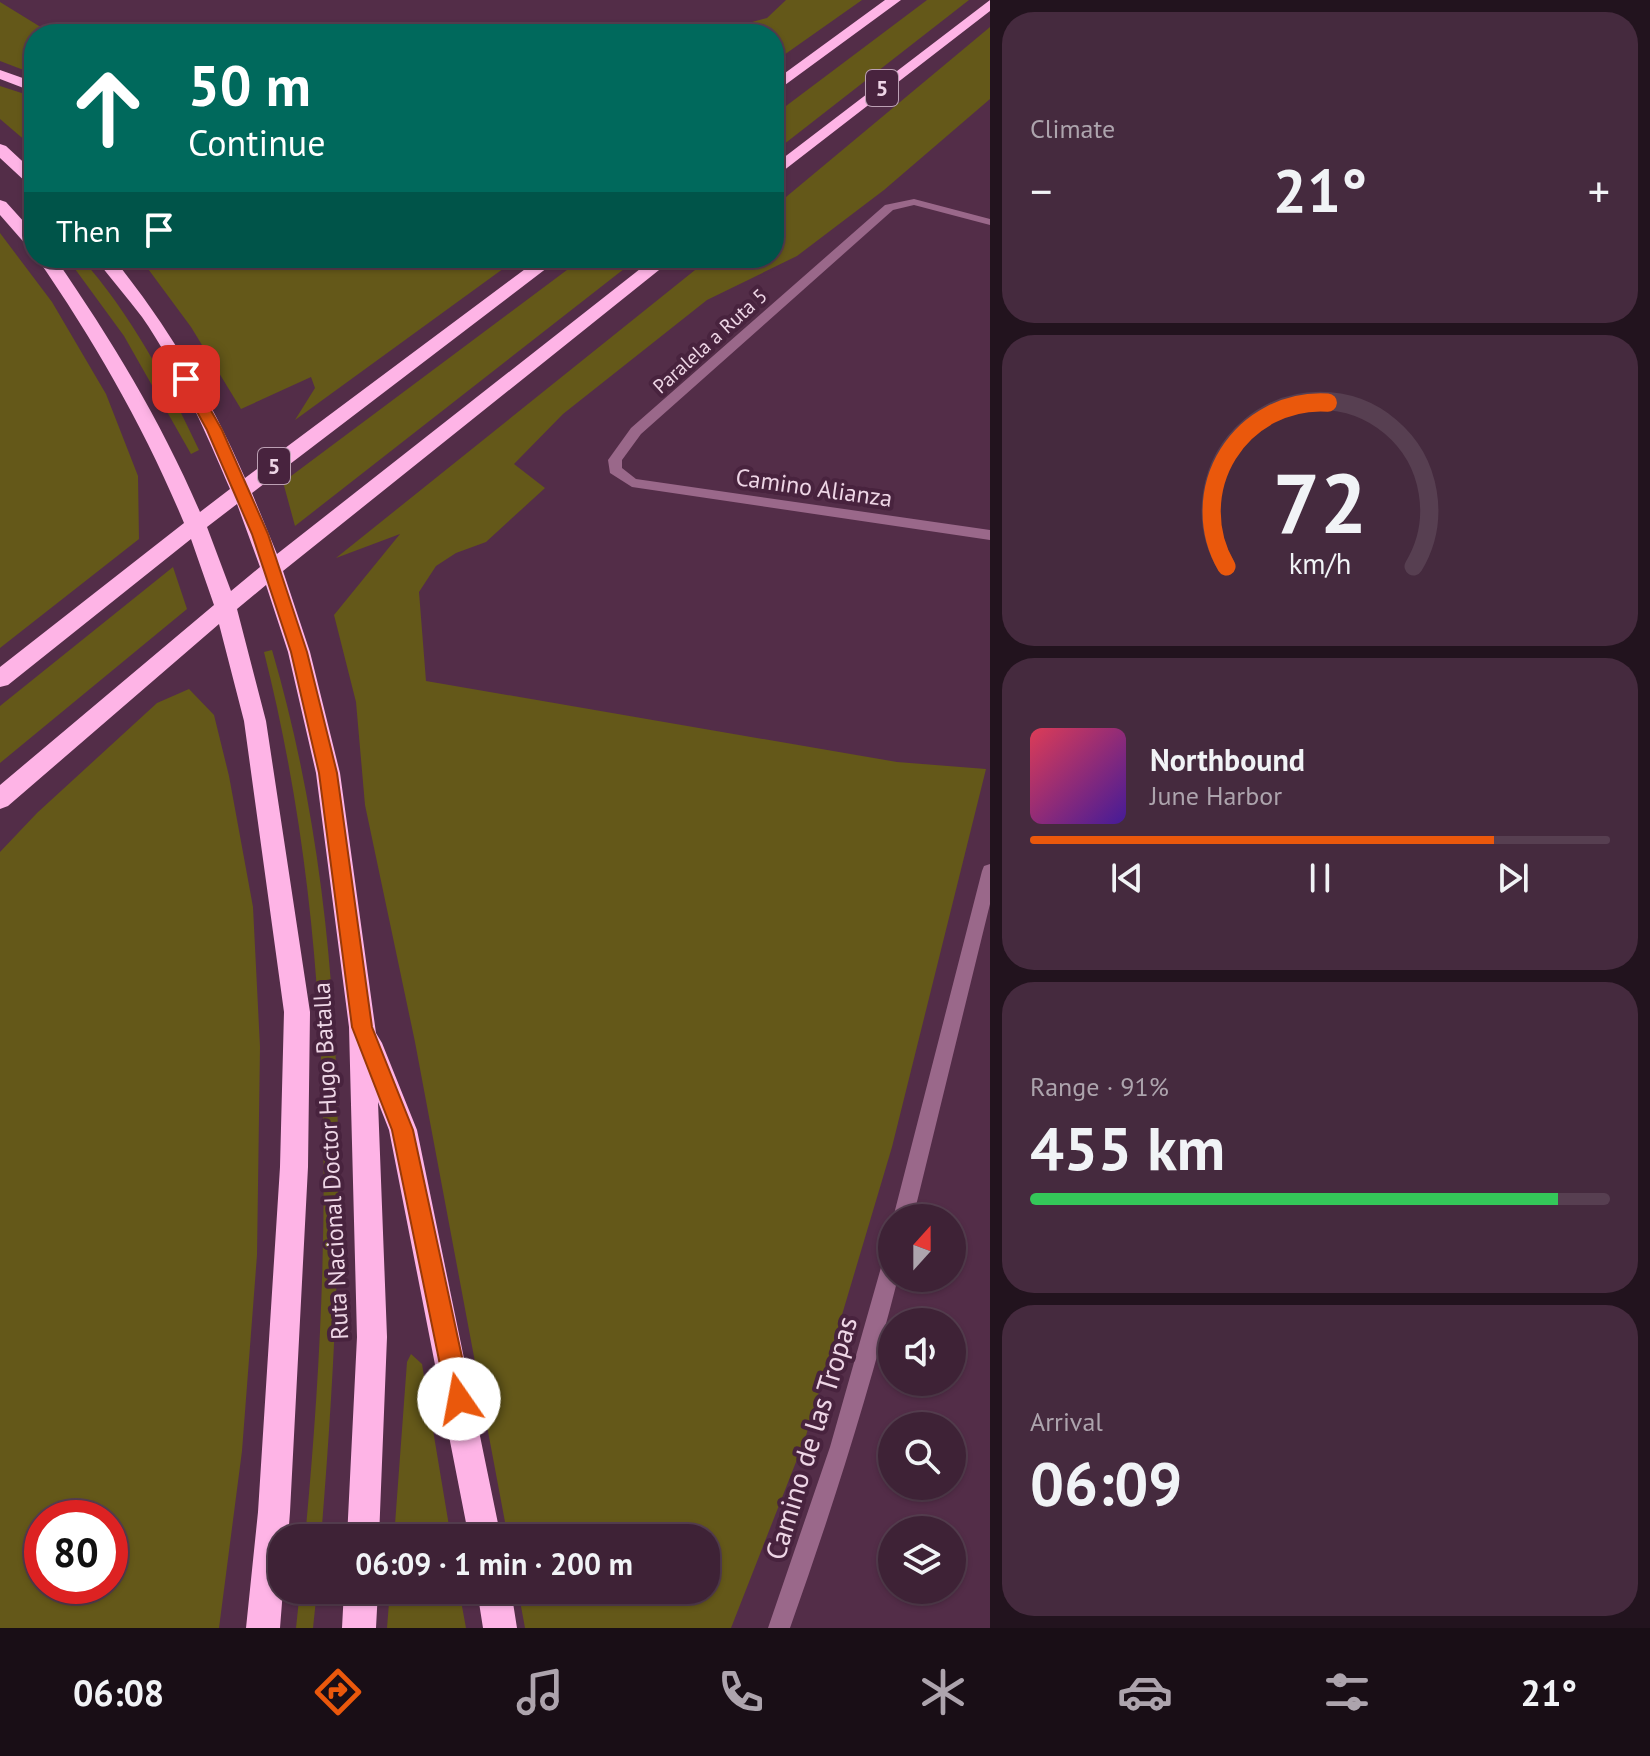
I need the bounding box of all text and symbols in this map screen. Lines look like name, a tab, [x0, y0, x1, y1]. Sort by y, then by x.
text: 50 m	[188, 49, 311, 121]
icon: ahead	[56, 56, 160, 160]
road number: 5	[866, 70, 898, 106]
text: Climate	[1030, 112, 1115, 145]
text: Continue	[188, 119, 326, 166]
text: 21°	[1273, 151, 1367, 229]
text: −	[1030, 162, 1052, 219]
text: +	[1588, 162, 1610, 219]
icon: arrive	[137, 208, 181, 252]
text: Then	[56, 211, 121, 250]
street label: Paralela a Ruta 5	[647, 283, 773, 399]
pin	[152, 345, 220, 413]
icon: arrive	[164, 357, 208, 401]
text: 72	[1273, 447, 1367, 555]
road number: 5	[258, 448, 290, 484]
street label: Camino Alianza	[734, 461, 894, 514]
text: km/h	[1289, 545, 1351, 582]
text: Northbound	[1150, 740, 1305, 779]
text: June Harbor	[1150, 779, 1282, 812]
icon: previous	[1105, 856, 1149, 900]
icon: pause	[1298, 856, 1342, 900]
icon: next	[1491, 856, 1535, 900]
street label: Ruta Nacional Doctor Hugo Batalla	[306, 982, 355, 1341]
text: Range · 91%	[1030, 1070, 1169, 1103]
text: 455 km	[1030, 1109, 1225, 1187]
north arrow	[878, 1204, 966, 1292]
map controls	[878, 1204, 966, 1604]
button: sound	[878, 1308, 966, 1396]
street label: Camino de las Tropas	[756, 1312, 865, 1564]
position arrow	[417, 1357, 501, 1441]
text: Arrival	[1030, 1405, 1103, 1438]
button: search	[878, 1412, 966, 1500]
text: 06:09	[1030, 1444, 1182, 1522]
speed limit sign: 80	[24, 1500, 128, 1604]
button: layers	[878, 1516, 966, 1604]
text: 06:09 · 1 min · 200 m	[355, 1544, 633, 1583]
icon: directions	[310, 1664, 366, 1720]
icon: music	[512, 1664, 568, 1720]
icon: phone	[713, 1664, 769, 1720]
icon: climate	[915, 1664, 971, 1720]
icon: car	[1117, 1664, 1173, 1720]
icon: filters	[1319, 1664, 1375, 1720]
text: 06:08	[73, 1669, 164, 1716]
text: 21°	[1520, 1669, 1577, 1716]

